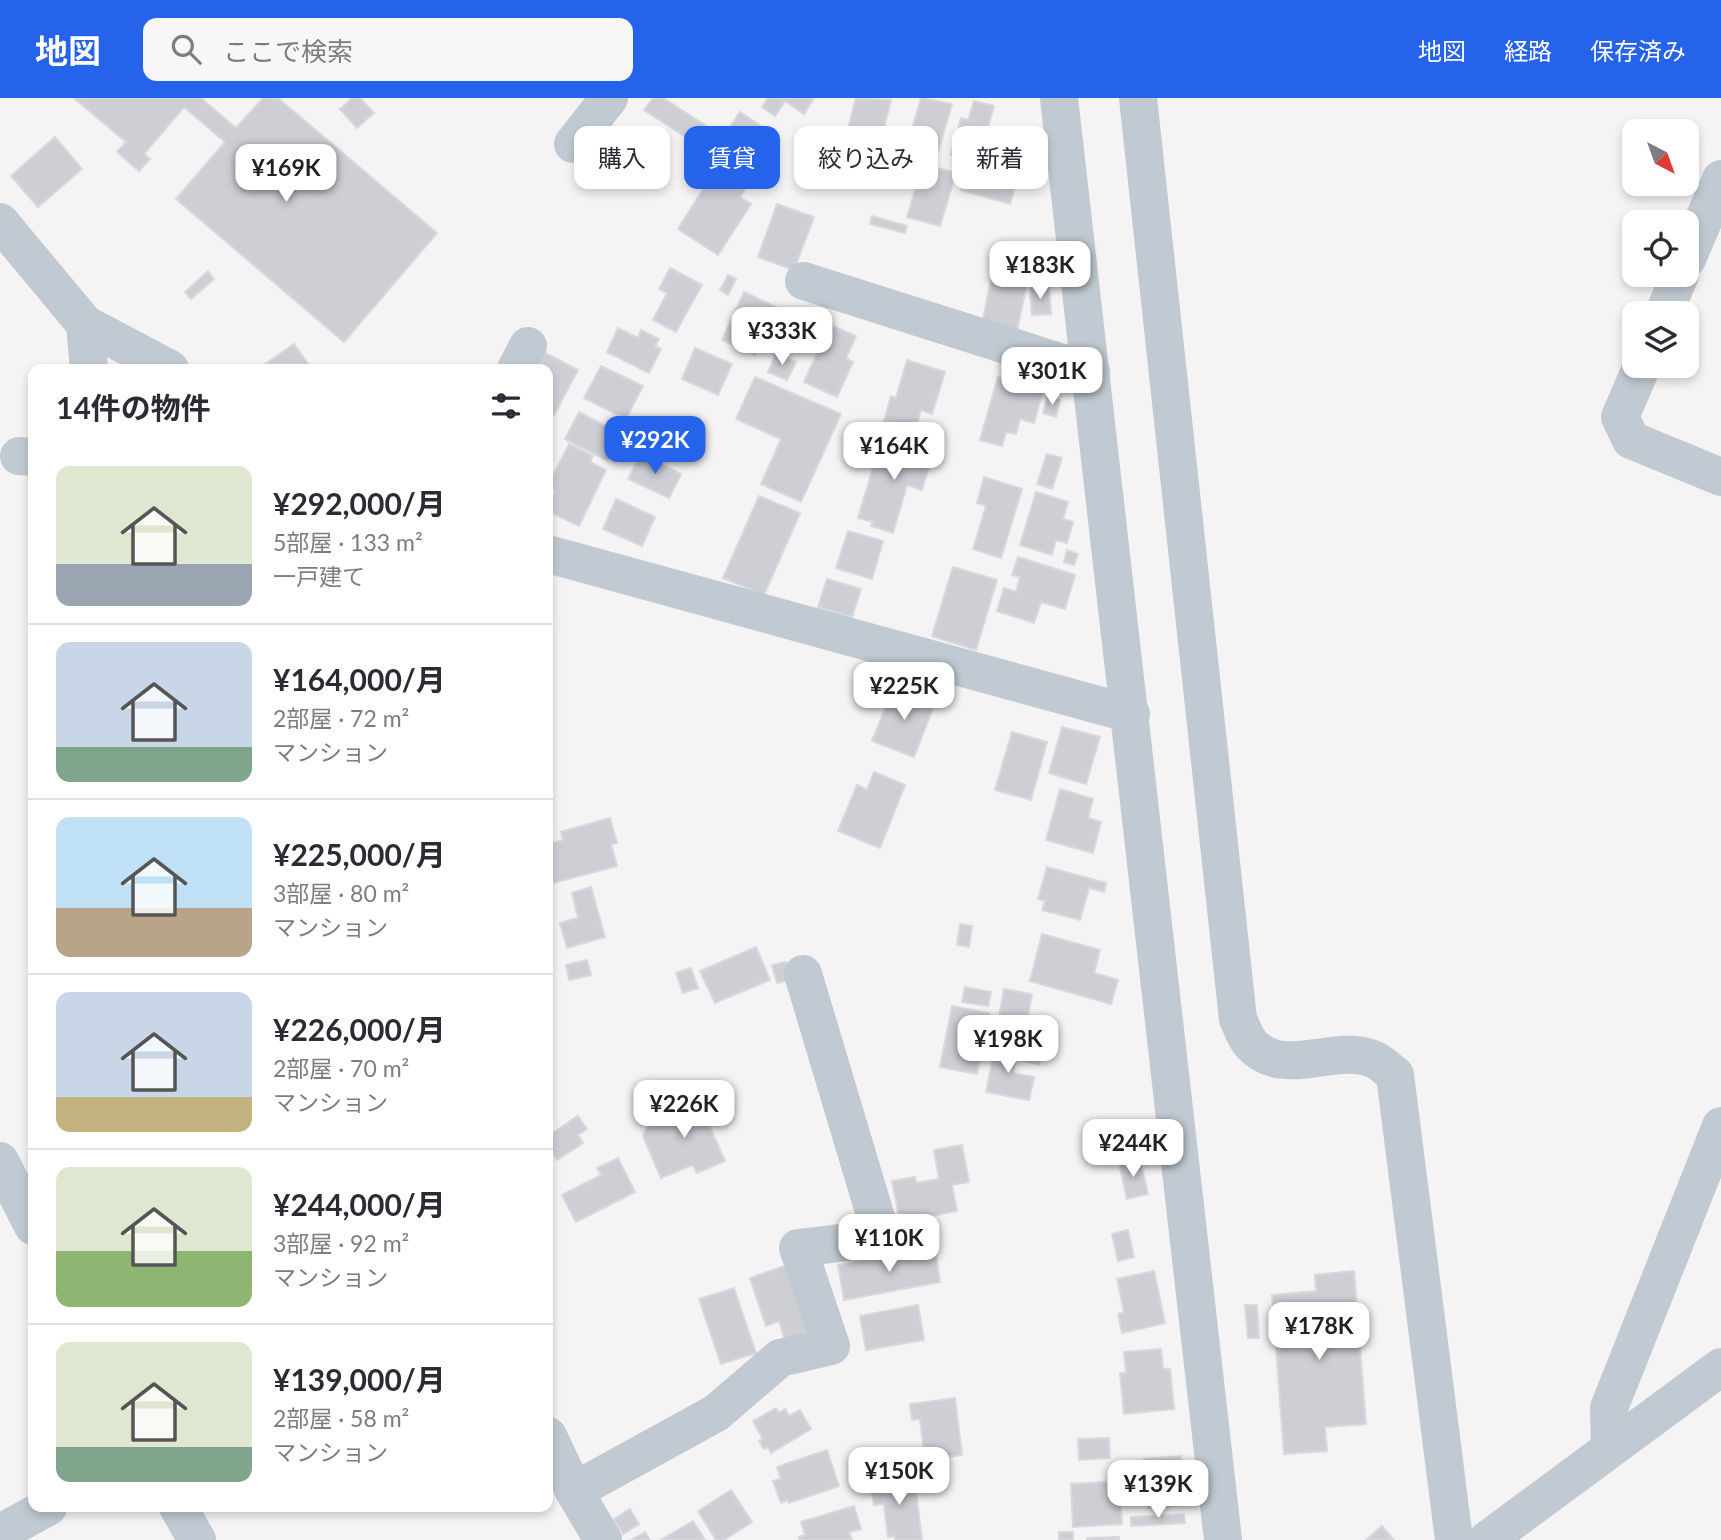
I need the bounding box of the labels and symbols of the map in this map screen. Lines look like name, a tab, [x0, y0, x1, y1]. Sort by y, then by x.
north arrow	[1622, 119, 1699, 196]
pin: ¥169K	[237, 144, 335, 204]
pin: ¥183K	[991, 242, 1089, 301]
pin: ¥333K	[733, 308, 831, 367]
pin: ¥301K	[1003, 348, 1101, 407]
pin: ¥292K	[606, 416, 704, 476]
pin: ¥164K	[845, 422, 943, 482]
pin: ¥225K	[855, 662, 953, 722]
pin: ¥198K	[959, 1016, 1057, 1075]
pin: ¥226K	[635, 1080, 733, 1140]
pin: ¥244K	[1084, 1119, 1182, 1179]
pin: ¥110K	[840, 1214, 938, 1274]
pin: ¥178K	[1270, 1302, 1368, 1362]
pin: ¥150K	[850, 1448, 948, 1507]
pin: ¥139K	[1109, 1460, 1207, 1520]

